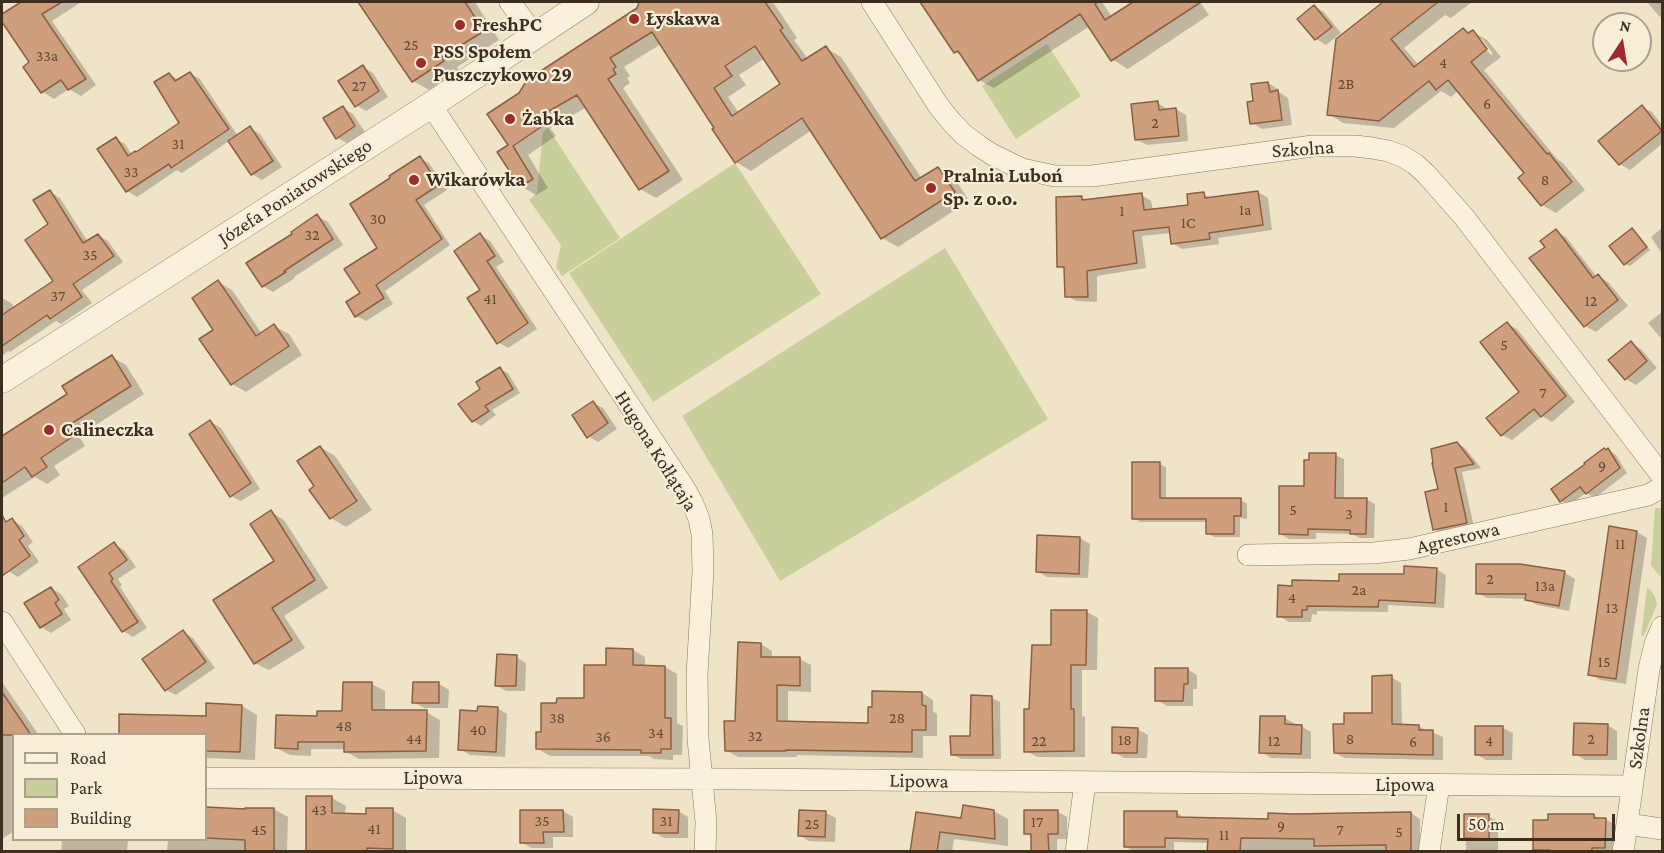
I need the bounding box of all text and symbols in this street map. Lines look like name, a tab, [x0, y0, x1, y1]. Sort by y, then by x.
place label: Łyskawa	[646, 7, 720, 31]
marker: Łyskawa	[627, 12, 641, 26]
north arrow	[1592, 12, 1652, 72]
place label: FreshPC	[472, 13, 542, 37]
text: N	[1618, 16, 1633, 35]
marker: FreshPC	[453, 18, 467, 32]
house number: 25	[403, 35, 419, 55]
place label: PSS Społem Puszczykowo 29	[433, 40, 572, 87]
house number: 33a	[36, 46, 58, 66]
house number: 4	[1439, 53, 1447, 73]
marker: PSS Społem Puszczykowo 29	[414, 56, 428, 70]
house number: 2B	[1338, 74, 1354, 94]
house number: 27	[352, 76, 366, 96]
house number: 6	[1483, 94, 1491, 114]
place label: Żabka	[522, 107, 574, 131]
marker: Żabka	[503, 112, 517, 126]
house number: 2	[1151, 113, 1159, 133]
street label: Józefa Poniatowskiego	[214, 133, 376, 251]
house number: 31	[172, 134, 184, 154]
street label: Szkolna	[1271, 135, 1335, 163]
house number: 33	[123, 162, 139, 182]
place label: Pralnia Luboń Sp. z o.o.	[943, 164, 1063, 211]
place label: Wikarówka	[426, 168, 525, 192]
house number: 8	[1541, 170, 1549, 190]
marker: Wikarówka	[407, 173, 421, 187]
marker: Pralnia Luboń Sp. z o.o.	[924, 181, 938, 195]
house number: 1a	[1239, 200, 1251, 220]
house number: 1	[1119, 201, 1125, 221]
house number: 30	[370, 209, 386, 229]
house number: 1C	[1181, 213, 1195, 233]
house number: 32	[304, 225, 320, 245]
house number: 35	[82, 245, 98, 265]
house number: 37	[51, 286, 65, 306]
house number: 41	[483, 289, 497, 309]
house number: 12	[1585, 291, 1597, 311]
house number: 5	[1500, 335, 1508, 355]
house number: 7	[1539, 383, 1547, 403]
street label: Hugona Kołłątaja	[609, 386, 703, 516]
place label: Calineczka	[61, 418, 154, 442]
marker: Calineczka	[42, 423, 56, 437]
house number: 9	[1598, 456, 1606, 476]
house number: 1	[1443, 497, 1449, 517]
house number: 5	[1289, 500, 1297, 520]
house number: 3	[1345, 504, 1353, 524]
street label: Agrestowa	[1414, 517, 1502, 559]
house number: 11	[1615, 534, 1625, 554]
house number: 2	[1486, 569, 1494, 589]
house number: 13a	[1535, 576, 1555, 596]
house number: 2a	[1351, 580, 1367, 600]
house number: 4	[1288, 588, 1296, 608]
house number: 13	[1606, 598, 1618, 618]
house number: 15	[1598, 652, 1610, 672]
street label: Szkolna	[1623, 705, 1655, 771]
house number: 38	[549, 708, 565, 728]
house number: 28	[889, 708, 905, 728]
house number: 48	[336, 716, 352, 736]
house number: 40	[469, 720, 487, 740]
house number: 34	[648, 723, 664, 743]
house number: 32	[747, 726, 763, 746]
house number: 36	[595, 727, 611, 747]
house number: 44	[406, 729, 422, 749]
house number: 8	[1346, 729, 1354, 749]
house number: 2	[1587, 729, 1595, 749]
house number: 18	[1118, 730, 1132, 750]
house number: 22	[1031, 731, 1047, 751]
house number: 12	[1268, 731, 1280, 751]
house number: 4	[1485, 731, 1493, 751]
house number: 6	[1409, 732, 1417, 752]
legend	[12, 733, 207, 841]
text: Road	[70, 748, 107, 768]
street label: Lipowa	[403, 766, 463, 790]
street label: Lipowa	[889, 768, 949, 794]
street label: Lipowa	[1375, 773, 1435, 797]
text: Park	[70, 778, 102, 798]
house number: 43	[311, 800, 327, 820]
scale bar	[1460, 802, 1618, 840]
text: Building	[70, 808, 131, 828]
house number: 35	[534, 811, 550, 831]
house number: 31	[660, 811, 672, 831]
house number: 17	[1031, 812, 1043, 832]
house number: 25	[804, 814, 820, 834]
text: 50 m	[1468, 814, 1505, 834]
house number: 9	[1277, 816, 1285, 836]
house number: 41	[367, 819, 381, 839]
house number: 45	[251, 820, 267, 840]
house number: 7	[1336, 820, 1344, 840]
house number: 5	[1395, 822, 1403, 842]
house number: 11	[1219, 825, 1229, 845]

